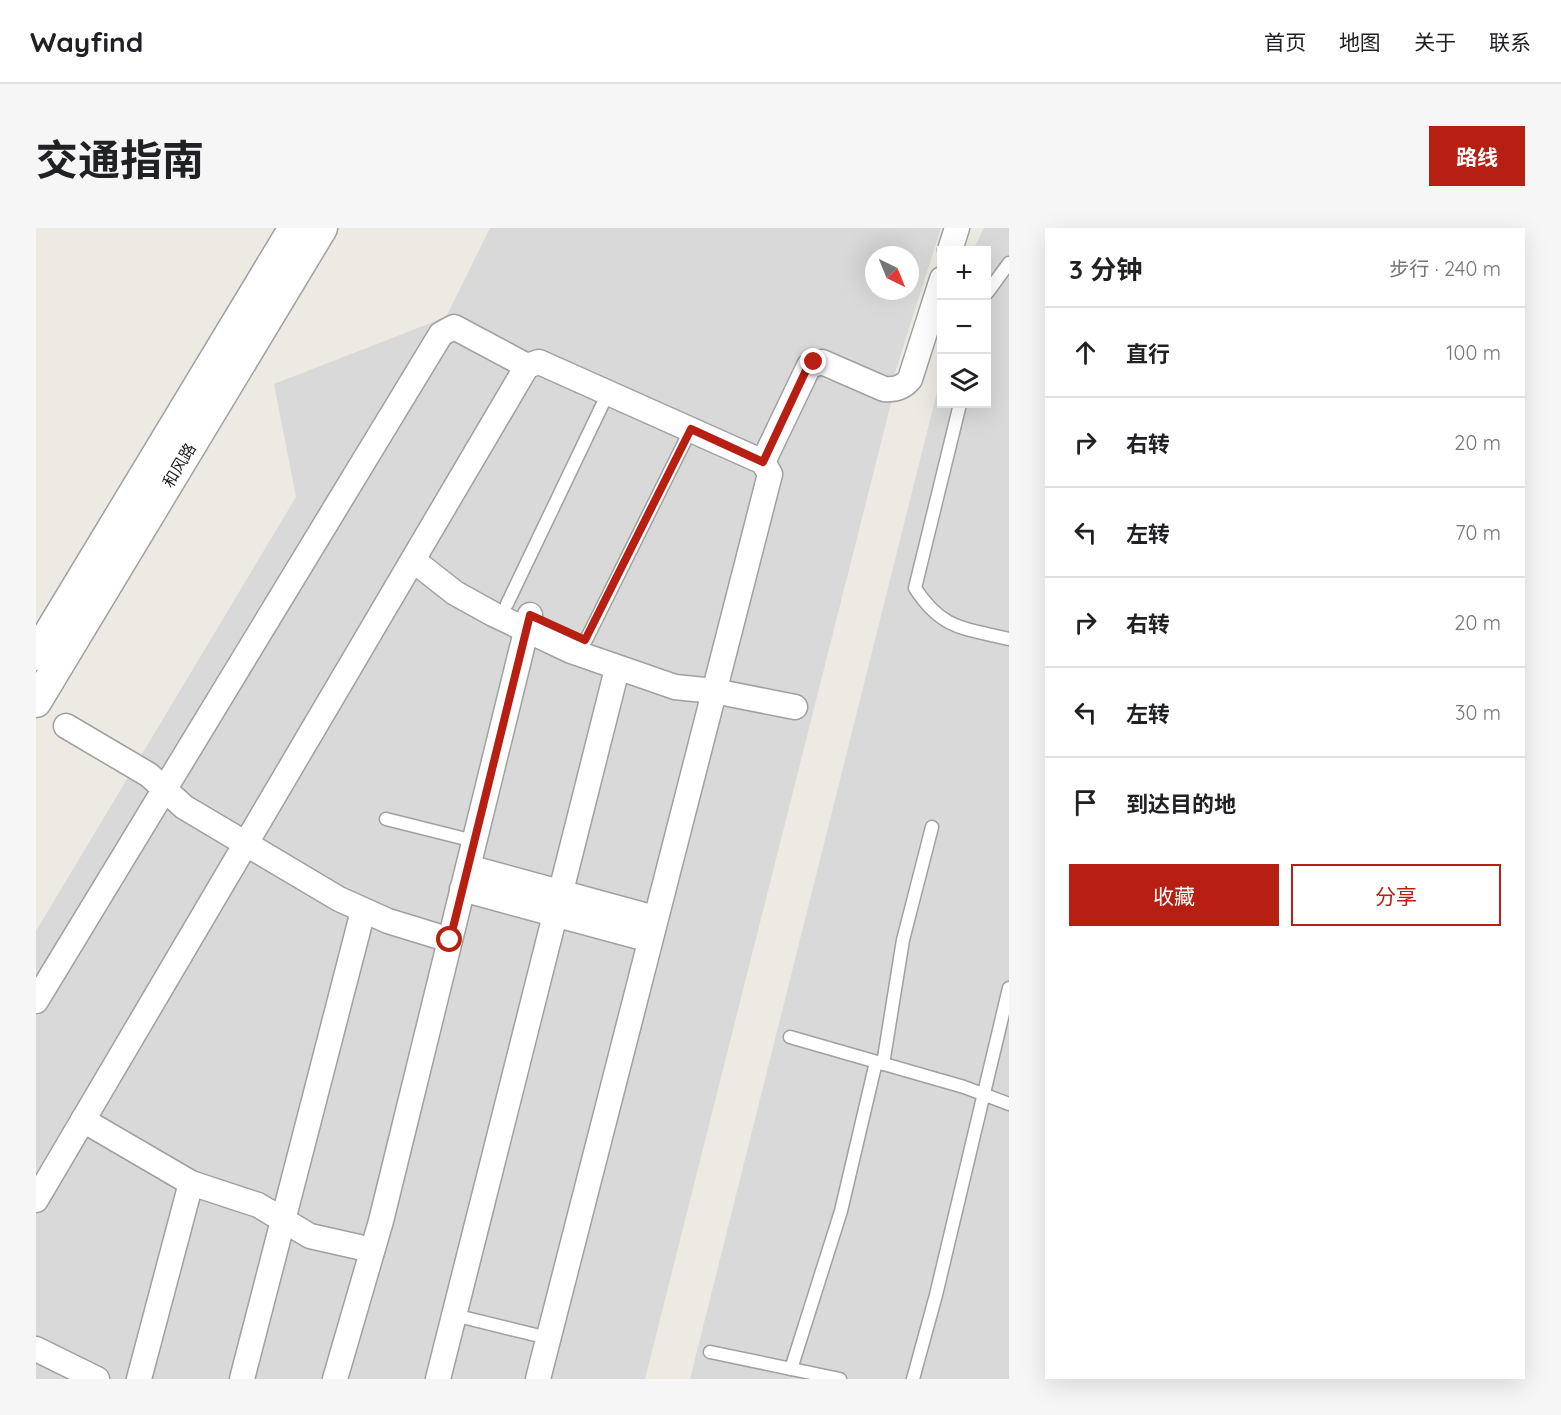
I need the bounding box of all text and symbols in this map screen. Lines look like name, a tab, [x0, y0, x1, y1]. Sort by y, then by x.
text: Wayfind	[30, 24, 143, 59]
text: 首页	[1264, 29, 1306, 55]
text: 地图	[1339, 29, 1381, 55]
text: 关于	[1414, 29, 1456, 55]
text: 联系	[1489, 29, 1531, 55]
button: 路线	[1429, 126, 1525, 186]
text: 交通指南	[36, 133, 204, 186]
north arrow	[865, 246, 919, 300]
map controls	[937, 246, 991, 408]
button: +	[937, 246, 991, 300]
text: 3 分钟	[1069, 253, 1142, 286]
text: 步行 · 240 m	[1389, 256, 1501, 281]
button: −	[937, 300, 991, 354]
icon: ahead	[1069, 336, 1102, 369]
text: 直行	[1126, 340, 1170, 368]
text: 100 m	[1446, 340, 1501, 365]
route end	[800, 348, 826, 374]
button: layers	[937, 354, 991, 408]
icon: right	[1069, 426, 1102, 459]
text: 右转	[1126, 430, 1170, 458]
text: 20 m	[1454, 430, 1501, 455]
street label: 和风路	[158, 439, 200, 491]
icon: left	[1069, 516, 1102, 549]
text: 左转	[1126, 520, 1170, 548]
text: 70 m	[1455, 520, 1501, 545]
icon: right	[1069, 606, 1102, 639]
text: 右转	[1126, 610, 1170, 638]
text: 20 m	[1454, 610, 1501, 635]
icon: left	[1069, 696, 1102, 729]
text: 左转	[1126, 700, 1170, 728]
text: 30 m	[1455, 700, 1501, 725]
icon: arrive	[1069, 786, 1102, 819]
text: 到达目的地	[1126, 790, 1236, 818]
button: 收藏	[1069, 864, 1279, 926]
button: 分享	[1291, 864, 1501, 926]
route start	[436, 926, 462, 952]

